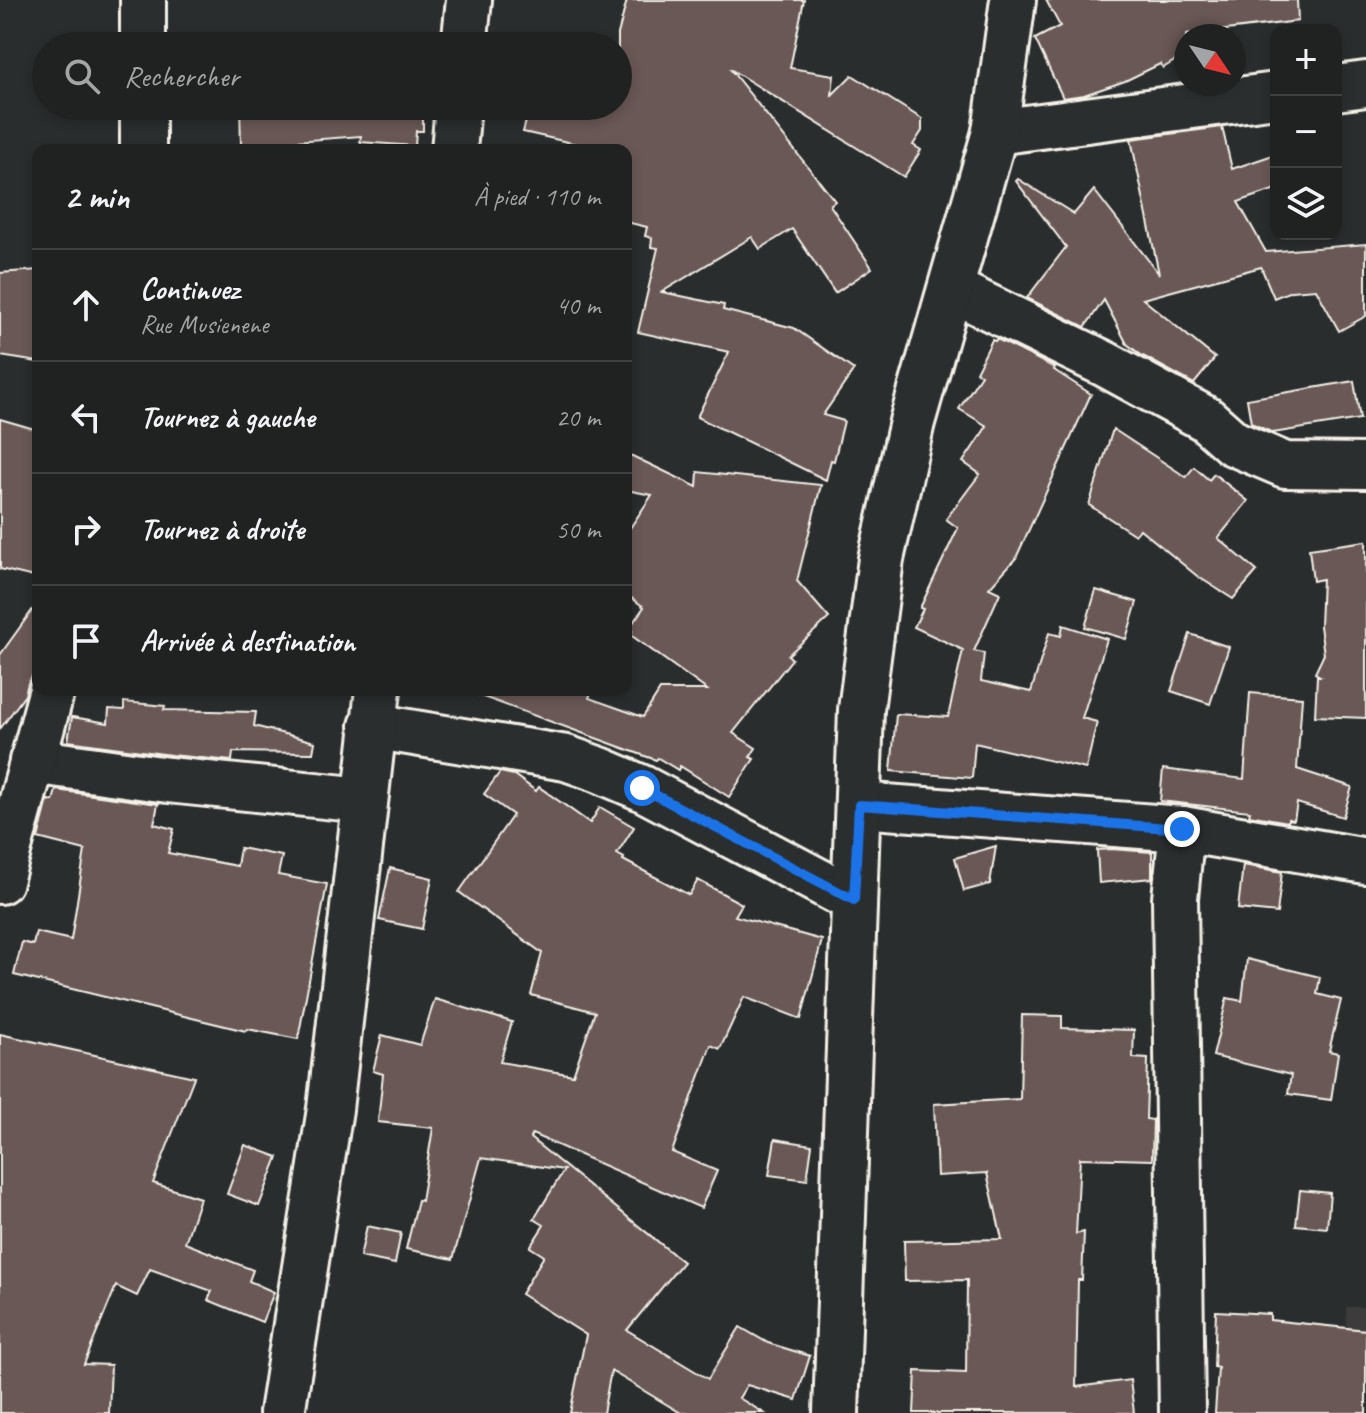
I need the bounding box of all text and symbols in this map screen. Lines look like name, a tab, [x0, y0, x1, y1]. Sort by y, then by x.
north arrow	[1174, 24, 1246, 96]
map controls	[1270, 24, 1342, 240]
button: +	[1270, 24, 1342, 96]
search box	[32, 32, 632, 120]
icon: search	[60, 54, 104, 98]
text: Rechercher	[124, 57, 239, 95]
button: −	[1270, 96, 1342, 168]
button: layers	[1270, 168, 1342, 240]
text: 2 min	[64, 175, 129, 218]
text: À pied · 110 m	[474, 180, 600, 213]
text: Continuez	[140, 270, 239, 308]
icon: ahead	[64, 283, 108, 327]
text: 40 m	[556, 289, 600, 322]
text: Rue Musienene	[140, 308, 268, 341]
icon: left	[64, 395, 108, 439]
text: Tournez à gauche	[140, 398, 315, 436]
text: 20 m	[556, 401, 600, 434]
icon: right	[64, 507, 108, 551]
text: Tournez à droite	[140, 510, 304, 548]
text: 50 m	[556, 513, 600, 546]
icon: arrive	[64, 619, 108, 663]
text: Arrivée à destination	[140, 622, 355, 660]
route start	[624, 770, 660, 806]
route end	[1164, 811, 1200, 847]

